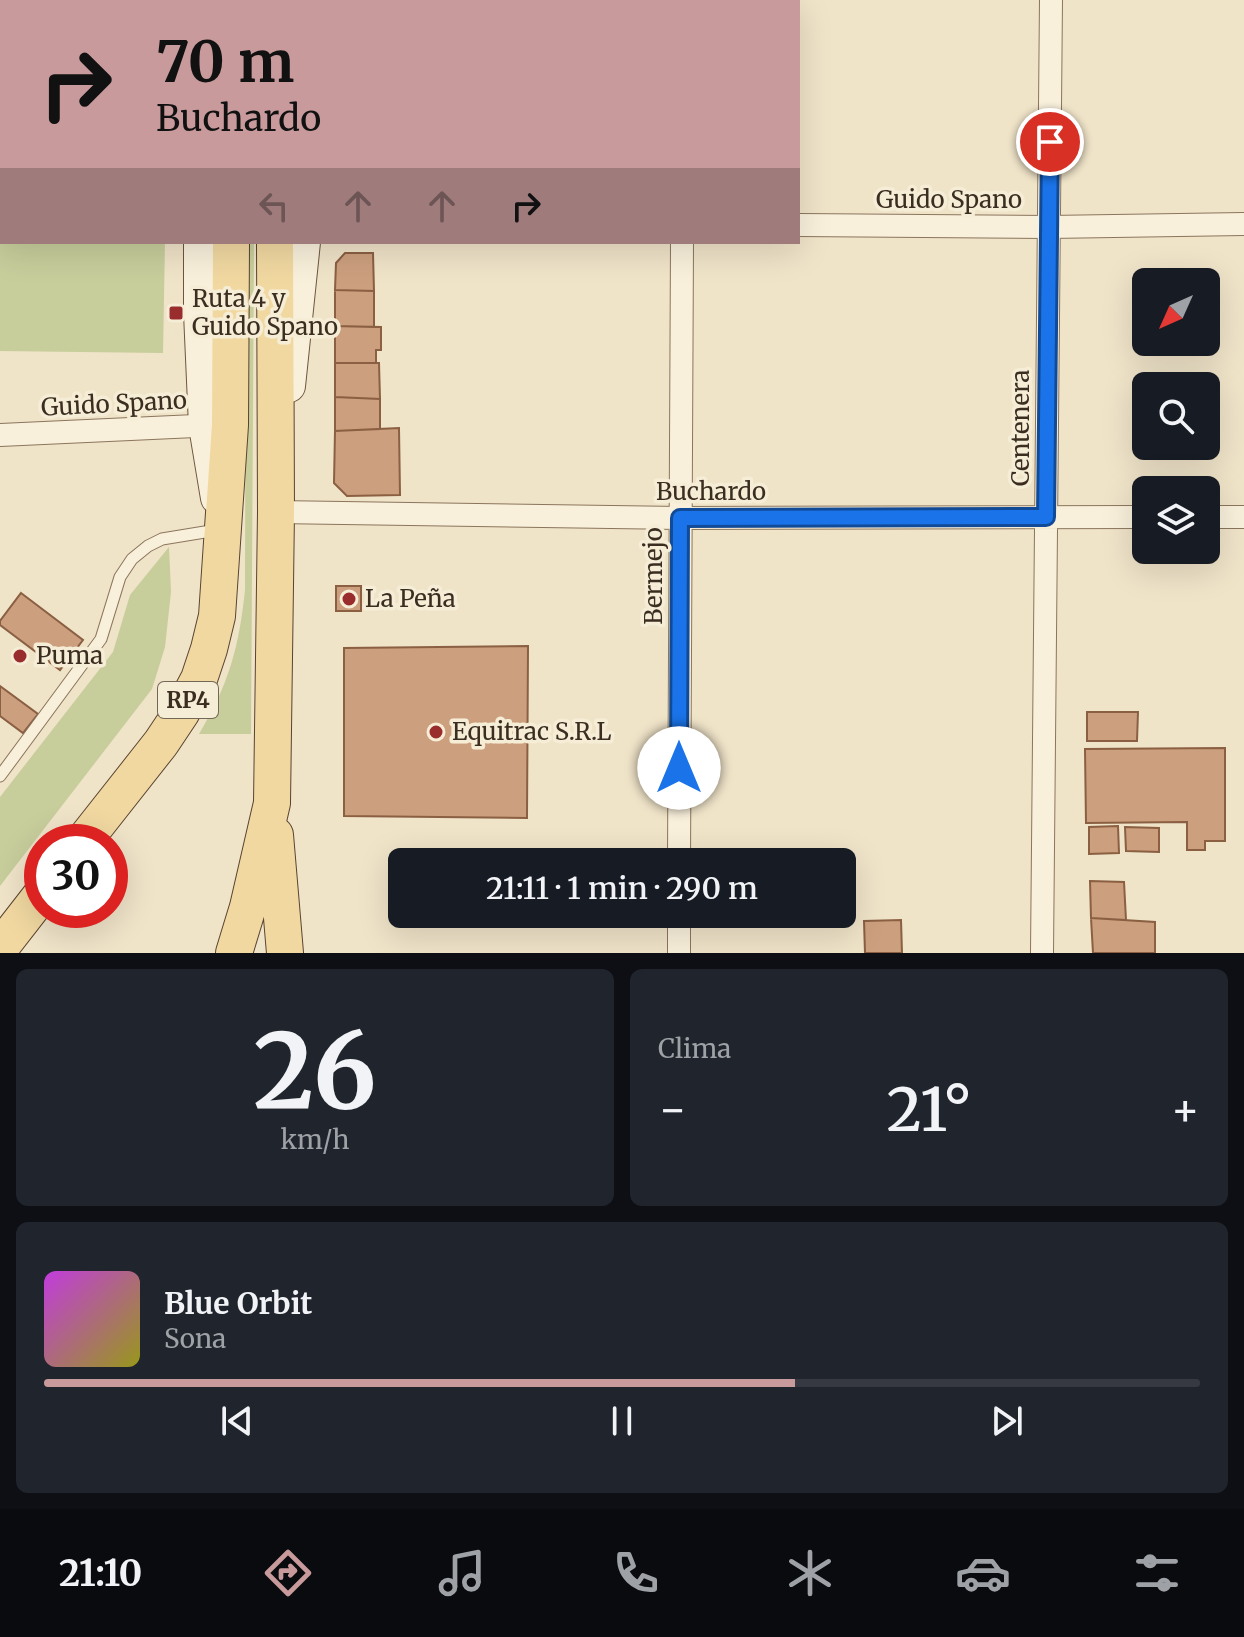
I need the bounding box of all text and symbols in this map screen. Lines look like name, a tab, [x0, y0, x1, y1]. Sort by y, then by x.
text: 70 m	[156, 27, 294, 97]
icon: right	[24, 32, 128, 136]
text: Buchardo	[156, 96, 321, 141]
pin	[1016, 108, 1084, 176]
icon: arrive	[1028, 120, 1072, 164]
icon: left	[252, 184, 296, 228]
icon: ahead	[336, 184, 380, 228]
icon: ahead	[420, 184, 464, 228]
icon: right	[504, 184, 548, 228]
street label: Guido Spano	[876, 184, 1022, 215]
north arrow	[1132, 268, 1220, 356]
map controls	[1132, 268, 1220, 564]
place label: Ruta 4 y Guido Spano	[192, 283, 338, 342]
marker: Ruta 4 y Guido Spano	[167, 304, 185, 322]
street label: Centenera	[1005, 370, 1036, 486]
button: search	[1132, 372, 1220, 460]
street label: Guido Spano	[40, 384, 188, 423]
street label: Buchardo	[656, 476, 766, 507]
button: layers	[1132, 476, 1220, 564]
street label: Bermejo	[638, 527, 669, 625]
place label: La Peña	[365, 583, 456, 614]
marker: La Peña	[340, 590, 358, 608]
place label: Puma	[36, 640, 103, 671]
marker: Puma	[11, 647, 29, 665]
road number: RP4	[158, 682, 218, 718]
place label: Equitrac S.R.L	[452, 716, 611, 747]
marker: Equitrac S.R.L	[427, 723, 445, 741]
position arrow	[637, 726, 721, 810]
speed limit sign: 30	[24, 824, 128, 928]
text: 21:11 · 1 min · 290 m	[486, 869, 758, 907]
text: 26	[253, 1006, 377, 1136]
text: Clima	[658, 1032, 731, 1065]
text: 21°	[886, 1072, 972, 1147]
text: −	[658, 1082, 687, 1137]
text: +	[1171, 1082, 1200, 1137]
text: km/h	[281, 1123, 349, 1156]
text: Blue Orbit	[164, 1284, 312, 1322]
text: Sona	[164, 1322, 226, 1355]
icon: previous	[215, 1399, 259, 1443]
icon: pause	[600, 1399, 644, 1443]
icon: next	[985, 1399, 1029, 1443]
icon: directions	[260, 1545, 316, 1601]
icon: music	[434, 1545, 490, 1601]
icon: phone	[608, 1545, 664, 1601]
icon: climate	[782, 1545, 838, 1601]
icon: car	[955, 1545, 1011, 1601]
icon: filters	[1129, 1545, 1185, 1601]
text: 21:10	[59, 1551, 142, 1596]

